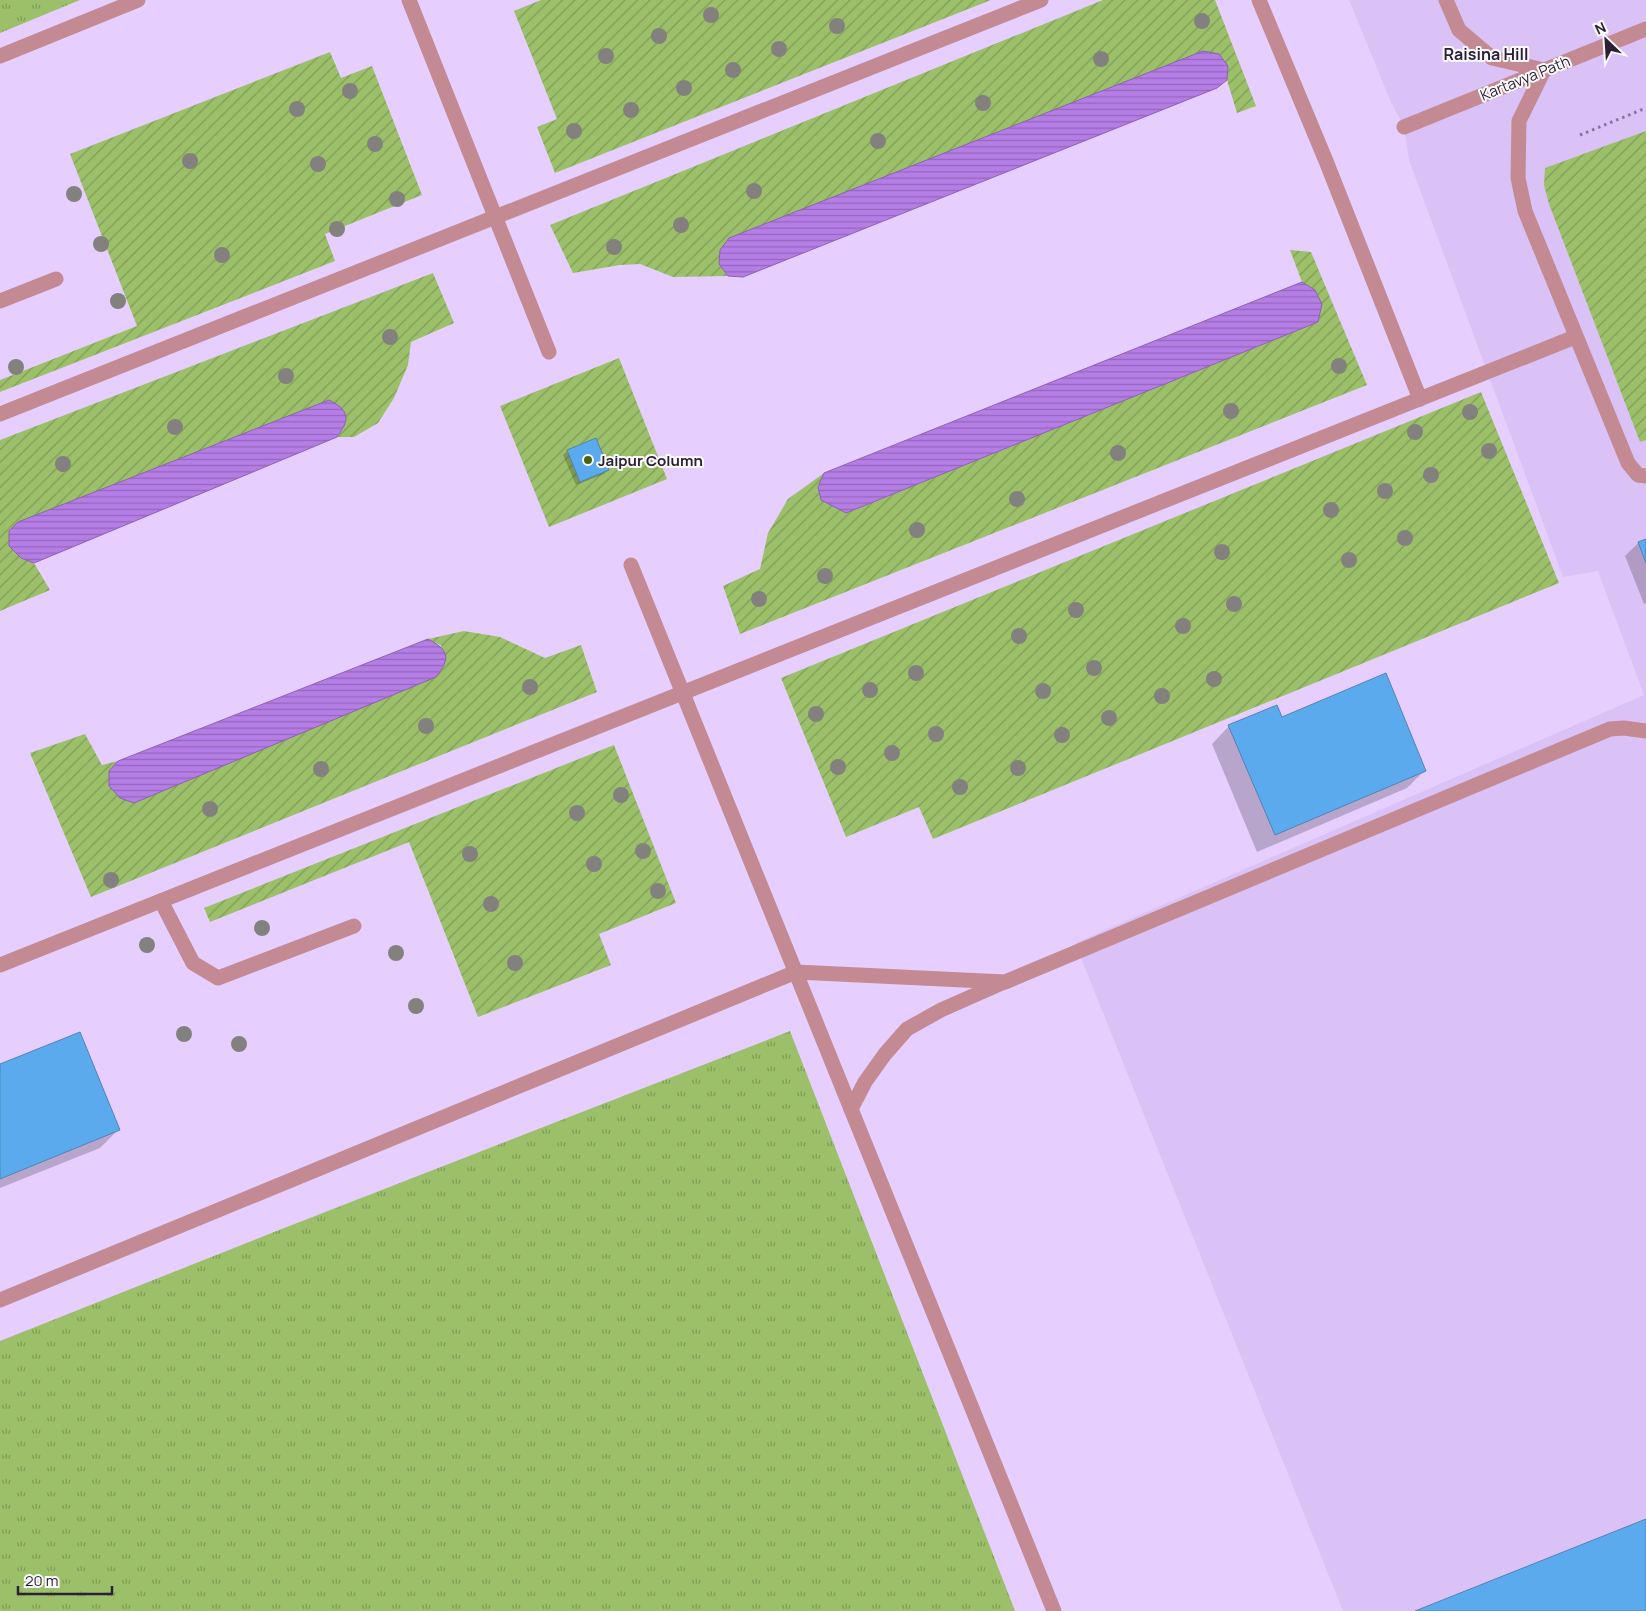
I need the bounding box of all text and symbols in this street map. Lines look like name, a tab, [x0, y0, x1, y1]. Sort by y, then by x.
north arrow	[1581, 15, 1631, 65]
text: N	[1592, 17, 1609, 39]
district label: Raisina Hill	[1444, 43, 1528, 65]
street label: Kartavya Path	[1477, 50, 1573, 106]
place label: Jaipur Column	[598, 450, 703, 471]
marker: Jaipur Column	[582, 454, 594, 466]
scale bar	[18, 1564, 111, 1596]
text: 20 m	[25, 1570, 58, 1591]

